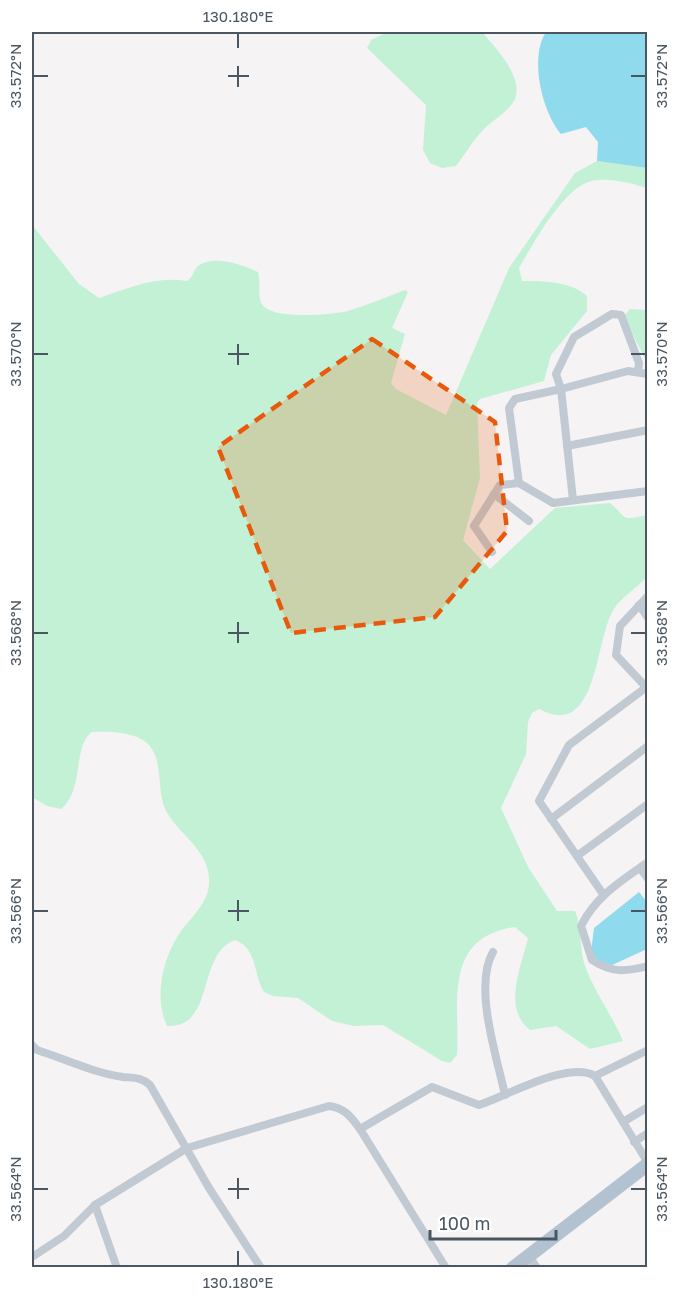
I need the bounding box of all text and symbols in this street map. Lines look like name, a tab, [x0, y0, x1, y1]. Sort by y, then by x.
text: 130.180°E	[203, 7, 273, 25]
text: 33.572°N	[6, 44, 24, 108]
text: 33.572°N	[652, 44, 670, 108]
text: 33.570°N	[6, 321, 24, 387]
text: 33.570°N	[652, 321, 670, 387]
text: 33.568°N	[6, 600, 24, 666]
text: 33.568°N	[652, 600, 670, 666]
text: 33.566°N	[6, 878, 24, 944]
text: 33.566°N	[652, 878, 670, 944]
text: 33.564°N	[6, 1156, 24, 1222]
text: 33.564°N	[652, 1156, 670, 1222]
scale bar	[430, 1203, 556, 1241]
text: 100 m	[439, 1212, 490, 1234]
text: 130.180°E	[203, 1273, 273, 1291]

